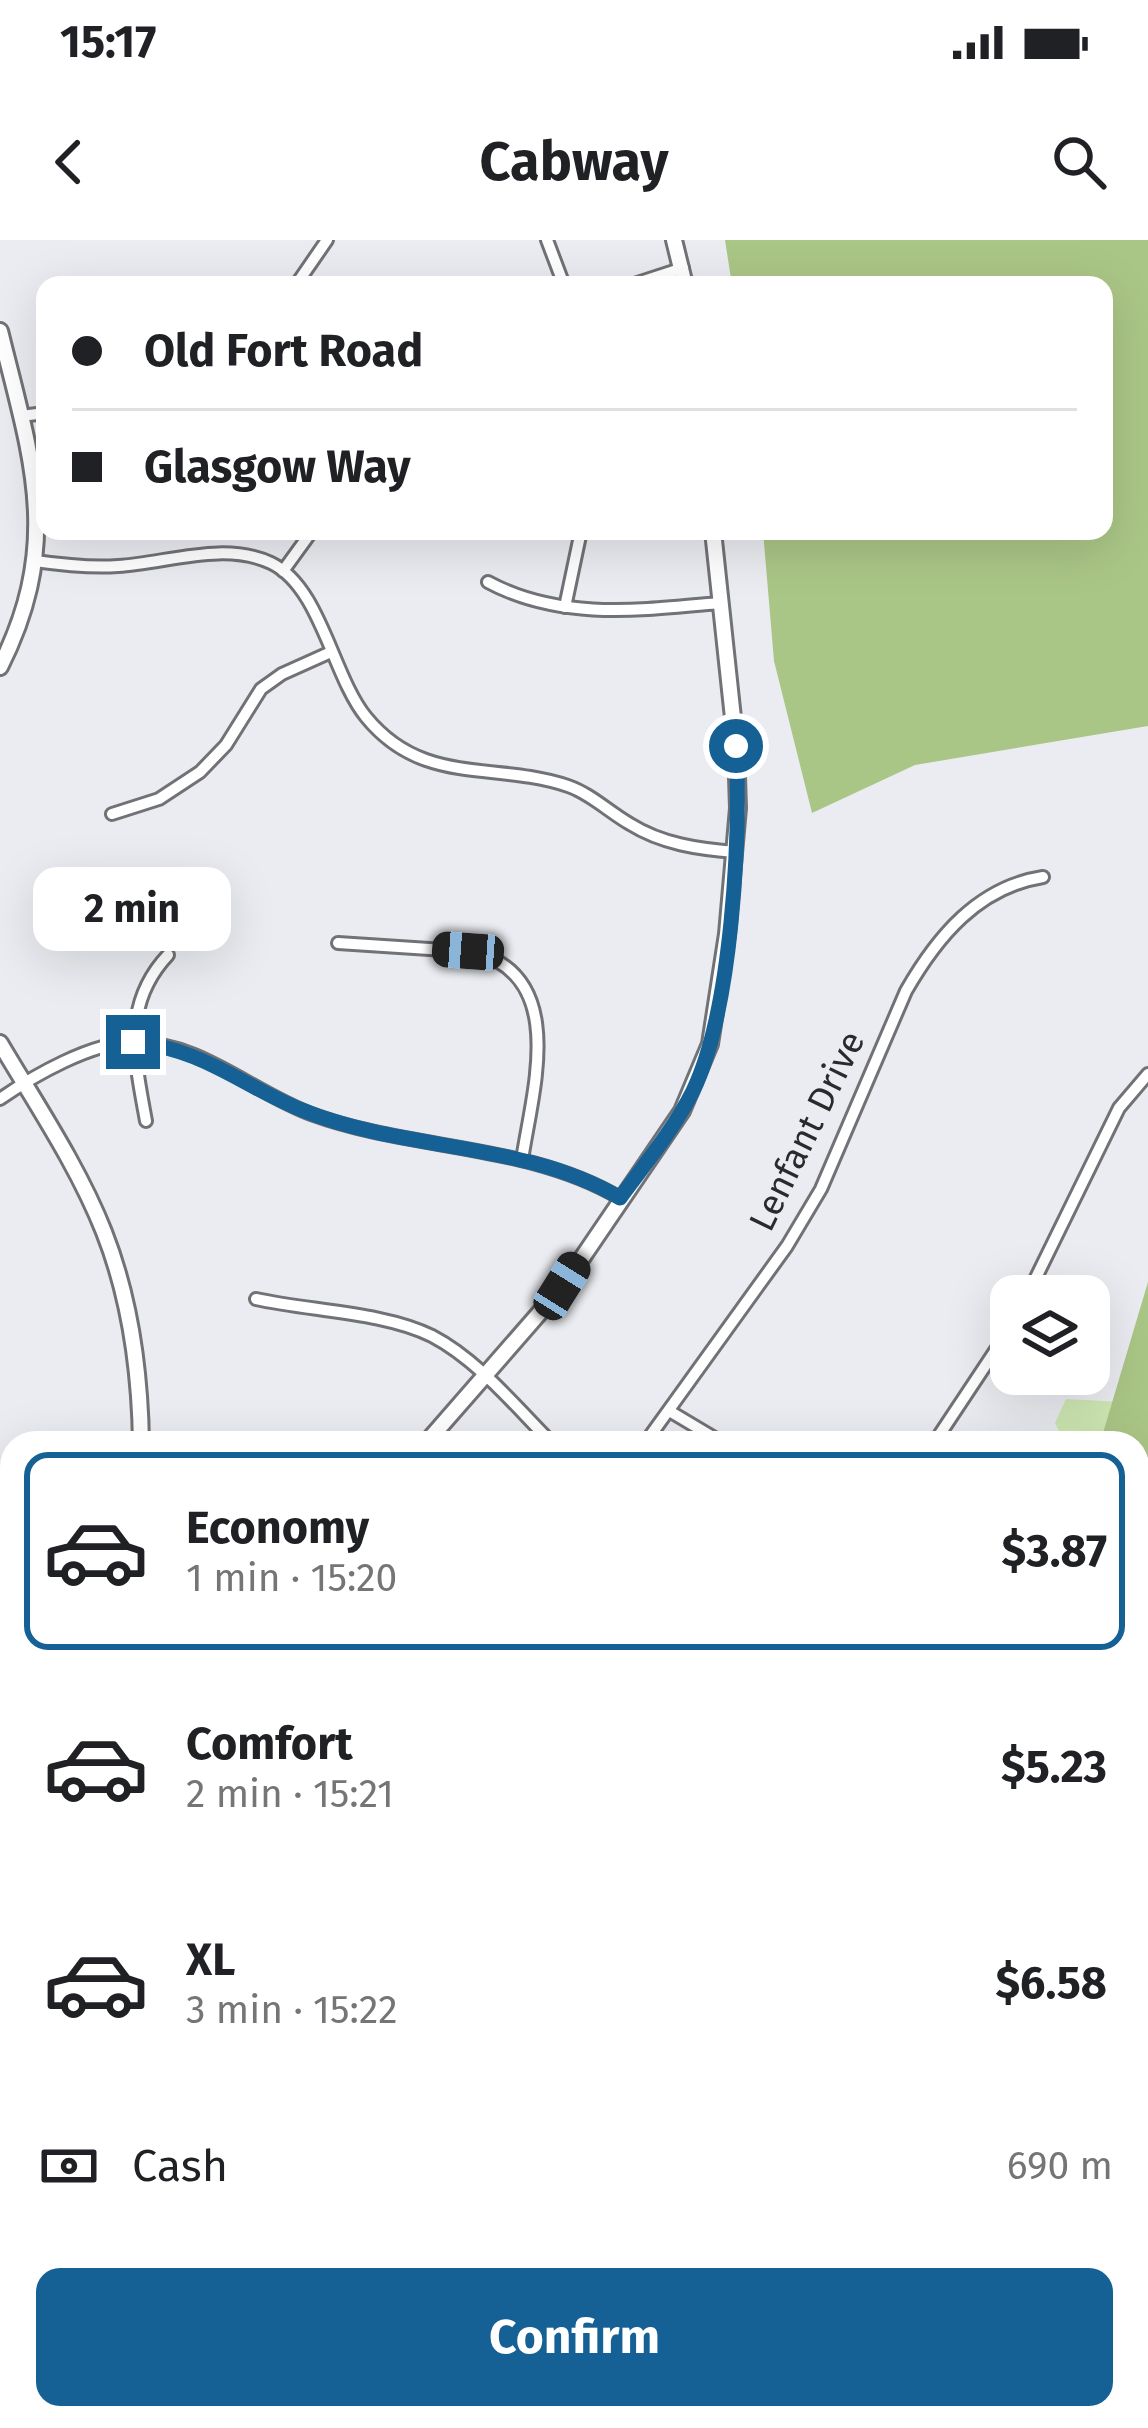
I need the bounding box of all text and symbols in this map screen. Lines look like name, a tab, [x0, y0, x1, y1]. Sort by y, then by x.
text: 15:17	[60, 15, 156, 69]
icon: back	[36, 129, 102, 195]
icon: search	[1046, 129, 1112, 195]
text: Cabway	[480, 130, 668, 194]
text: Old Fort Road	[144, 324, 423, 378]
text: Glasgow Way	[144, 440, 411, 494]
route start	[709, 719, 763, 773]
callout: 2 min	[34, 868, 232, 952]
text: 2 min	[84, 886, 180, 932]
car	[431, 931, 505, 971]
route end	[106, 1015, 160, 1069]
street label: Lenfant Drive	[740, 1024, 874, 1238]
car	[528, 1246, 596, 1326]
map controls	[990, 1275, 1110, 1395]
button: layers	[990, 1275, 1110, 1395]
icon: car	[42, 1497, 150, 1605]
text: Economy	[186, 1501, 369, 1555]
text: $3.87	[1002, 1524, 1107, 1578]
text: 1 min · 15:20	[186, 1555, 397, 1601]
icon: car	[42, 1713, 150, 1821]
text: Comfort	[186, 1717, 353, 1771]
text: $5.23	[1001, 1740, 1107, 1794]
text: 2 min · 15:21	[186, 1771, 394, 1817]
icon: car	[42, 1929, 150, 2037]
text: XL	[186, 1933, 235, 1987]
text: $6.58	[995, 1956, 1107, 2010]
text: 3 min · 15:22	[186, 1987, 398, 2033]
icon: cash	[36, 2133, 102, 2199]
text: Cash	[132, 2139, 228, 2193]
text: 690 m	[1007, 2143, 1113, 2189]
button: Confirm	[36, 2268, 1113, 2406]

